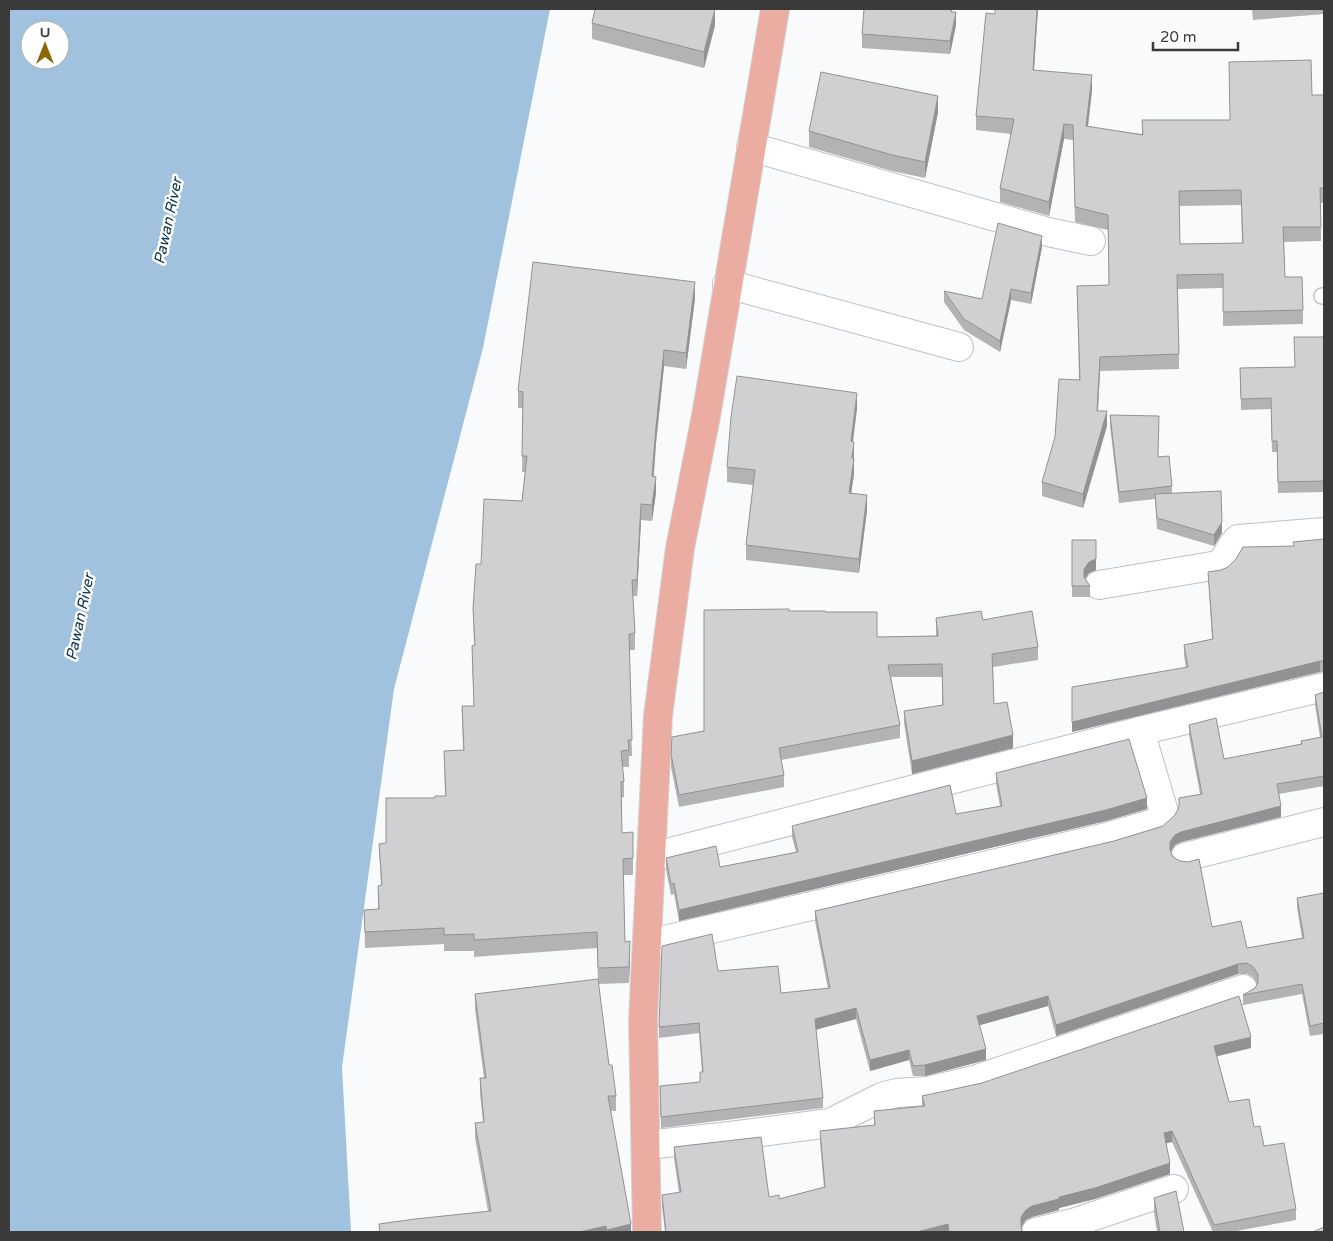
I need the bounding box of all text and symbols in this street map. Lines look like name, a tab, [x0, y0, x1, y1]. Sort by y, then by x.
north arrow	[20, 20, 70, 70]
scale bar	[1153, 20, 1238, 52]
text: U	[40, 24, 50, 41]
text: 20 m	[1160, 28, 1197, 46]
water label: Pawan River	[150, 174, 186, 266]
water label: Pawan River	[62, 570, 98, 662]

